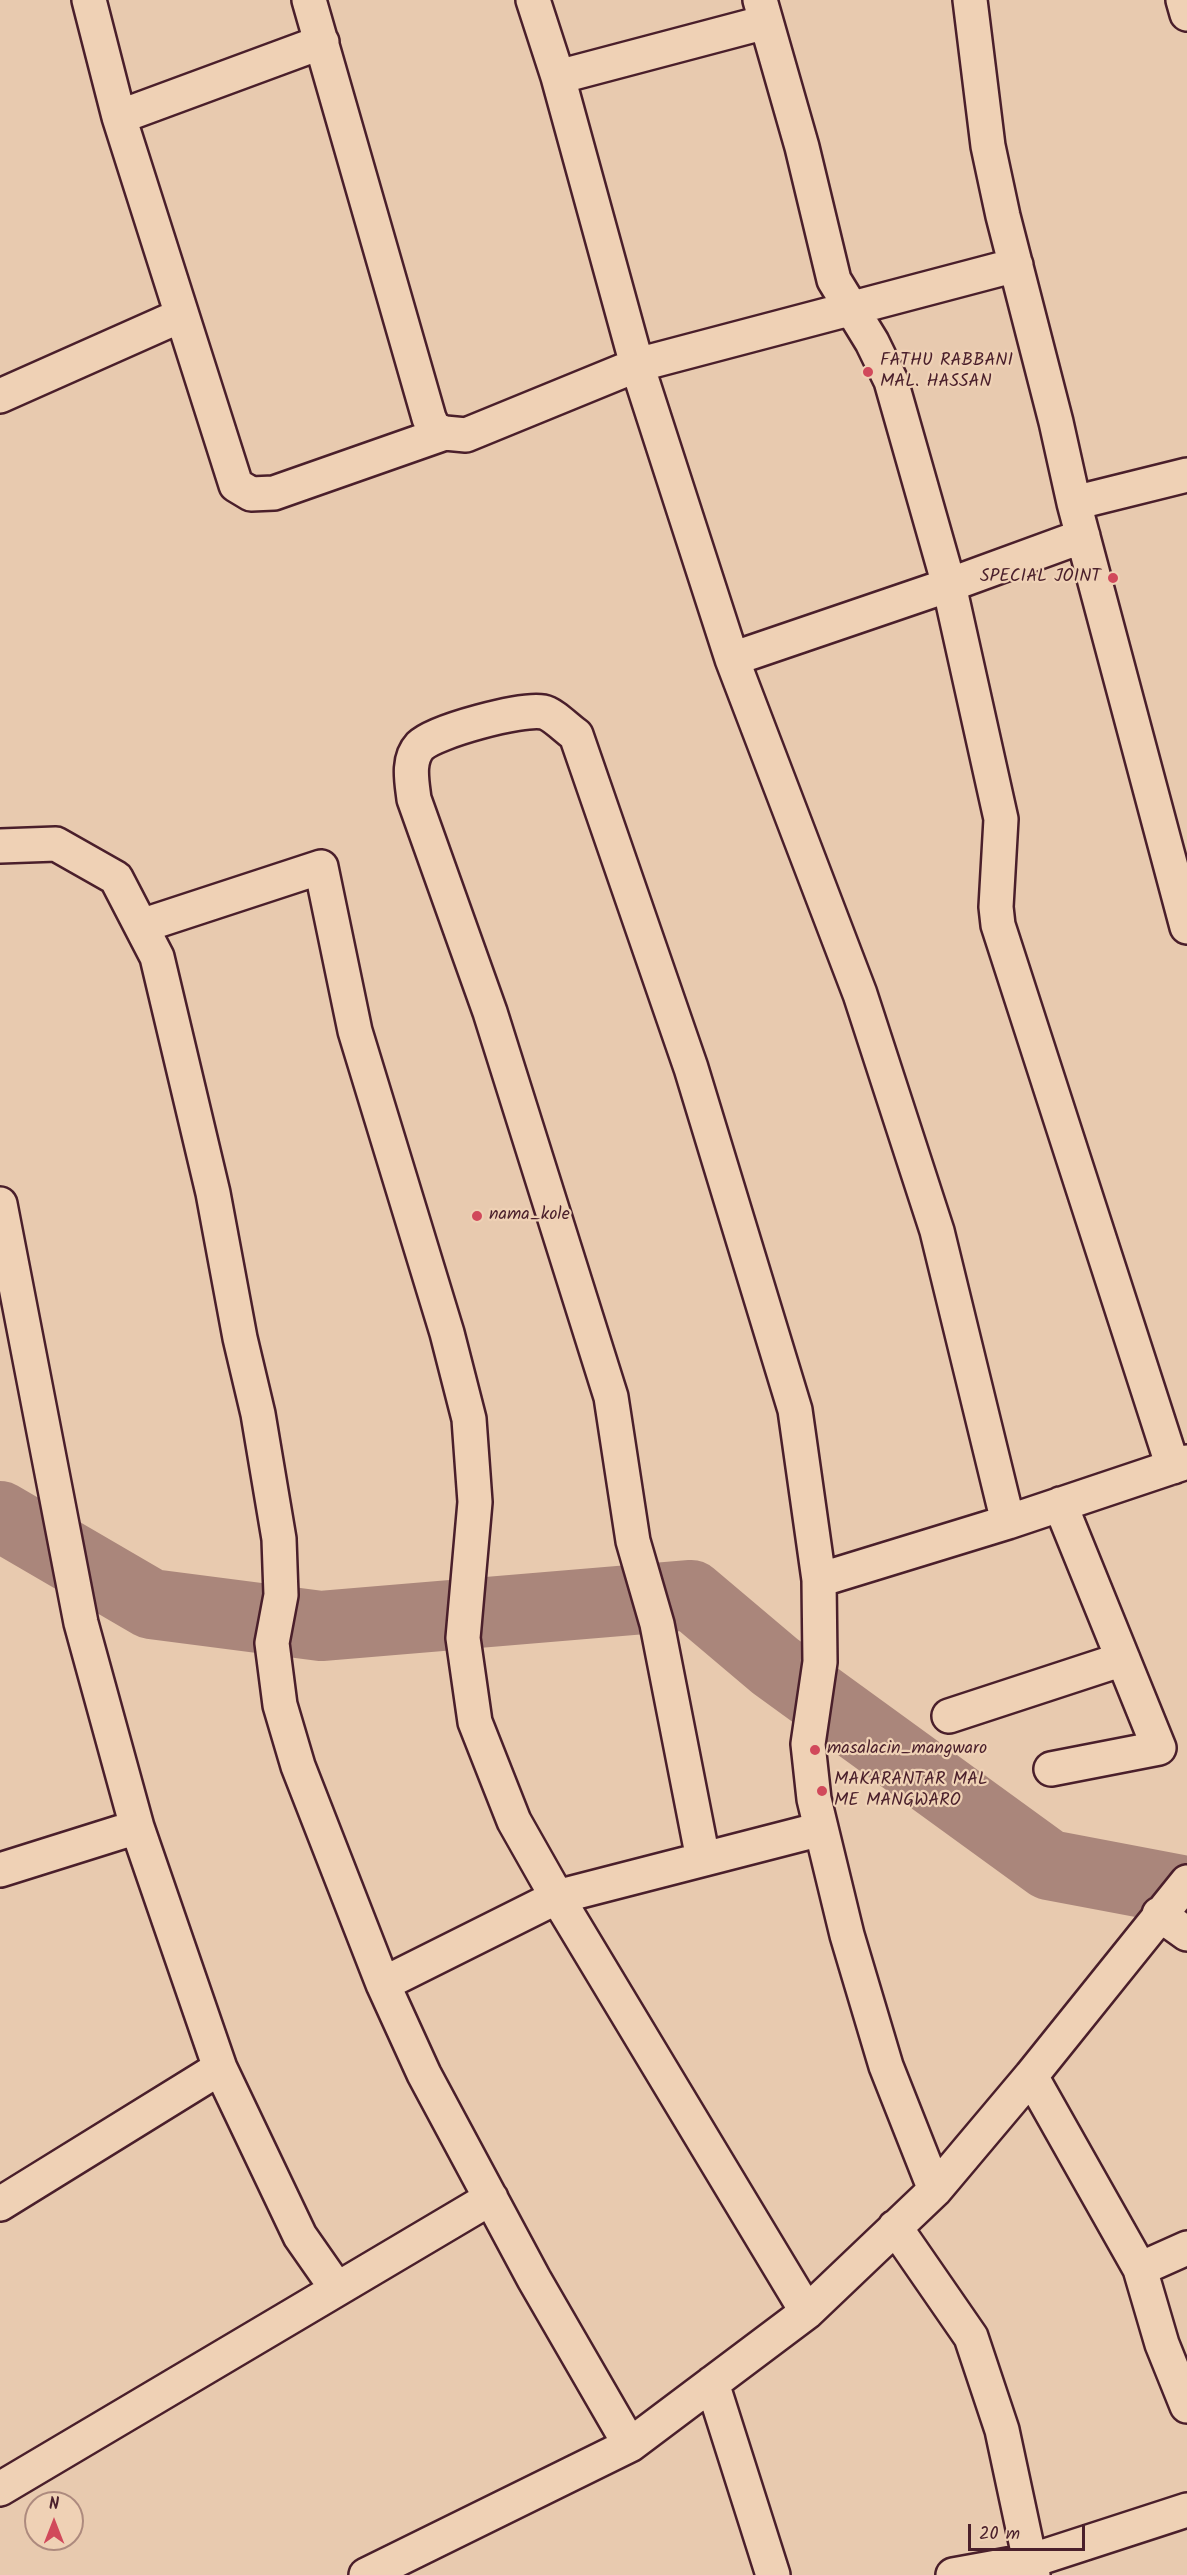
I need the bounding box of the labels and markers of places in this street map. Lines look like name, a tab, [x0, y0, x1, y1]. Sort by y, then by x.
place label: FATHU RABBANI MAL. HASSAN	[880, 351, 1013, 394]
marker: FATHU RABBANI MAL. HASSAN	[861, 365, 875, 379]
place label: SPECIAL JOINT	[980, 567, 1101, 589]
marker: SPECIAL JOINT	[1106, 571, 1120, 585]
place label: nama_kole	[489, 1205, 570, 1227]
marker: nama_kole	[470, 1209, 484, 1223]
place label: masalacin_mangwaro	[827, 1739, 987, 1761]
marker: masalacin_mangwaro	[808, 1743, 822, 1757]
place label: MAKARANTAR MAL ME MANGWARO	[834, 1770, 988, 1812]
marker: MAKARANTAR MAL ME MANGWARO	[815, 1784, 829, 1798]

